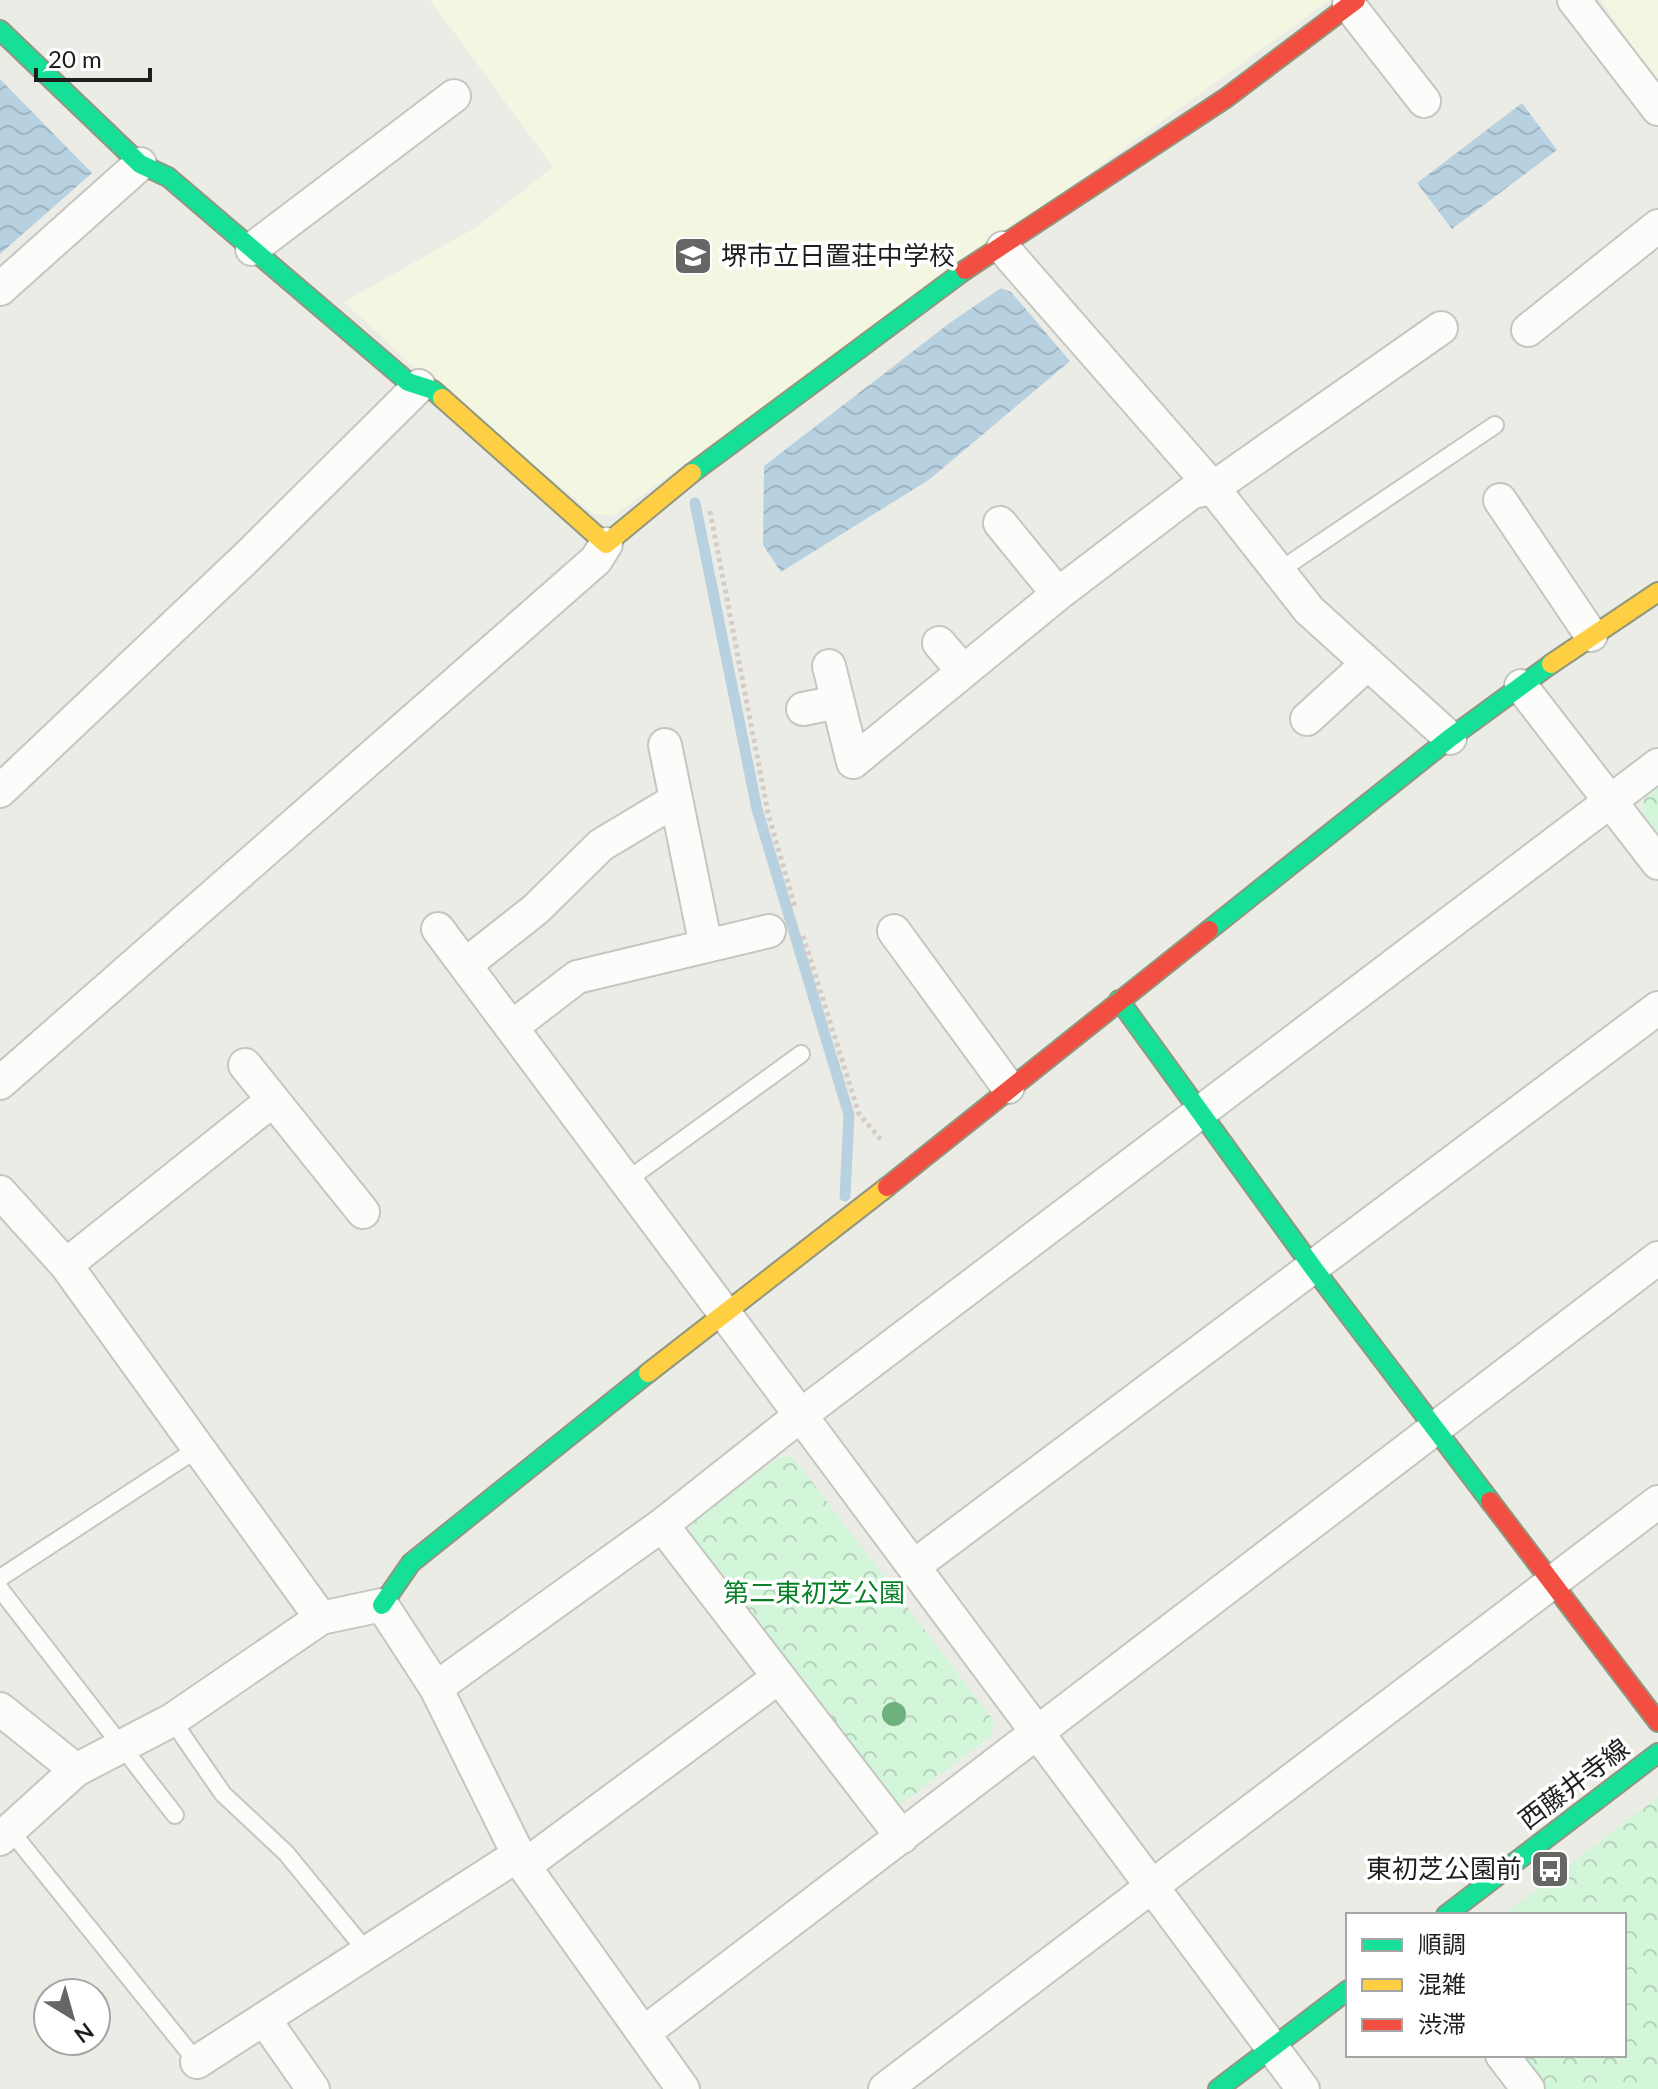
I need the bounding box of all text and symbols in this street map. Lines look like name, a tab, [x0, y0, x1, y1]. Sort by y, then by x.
scale bar	[36, 32, 150, 82]
text: 20 m	[48, 44, 102, 73]
school or university icon: 堺市立日置荘中学校	[672, 235, 714, 277]
place label: 堺市立日置荘中学校	[721, 239, 955, 271]
park label: 第二東初芝公園	[723, 1576, 905, 1608]
street label: 西藤井寺線	[1512, 1731, 1635, 1835]
bus stop icon: 東初芝公園前	[1529, 1848, 1571, 1890]
place label: 東初芝公園前	[1366, 1852, 1522, 1884]
legend	[1346, 1913, 1626, 2057]
text: 順調	[1418, 1929, 1466, 1958]
text: 混雑	[1418, 1969, 1466, 1998]
north arrow	[32, 1977, 112, 2057]
text: 渋滞	[1418, 2009, 1466, 2038]
text: N	[69, 2017, 99, 2049]

